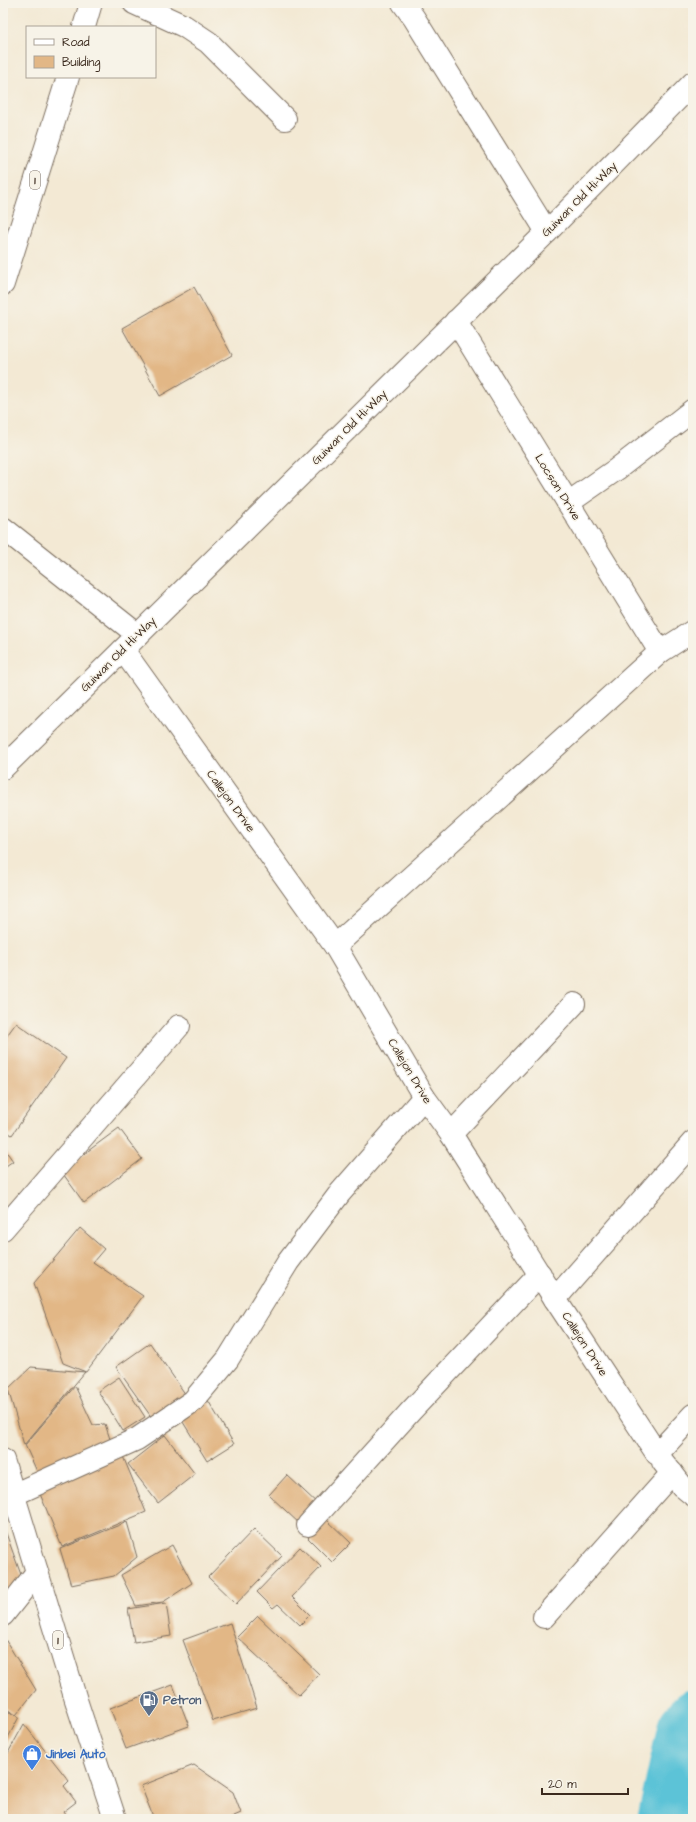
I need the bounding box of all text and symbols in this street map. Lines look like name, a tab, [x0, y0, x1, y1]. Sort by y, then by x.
legend	[26, 26, 156, 78]
text: Road	[62, 34, 90, 51]
text: Building	[62, 54, 100, 72]
street label: Guiwan Old Hi-Way	[538, 158, 622, 242]
road number: 1	[30, 171, 40, 189]
street label: Guiwan Old Hi-Way	[308, 386, 392, 470]
street label: Locson Drive	[530, 451, 585, 524]
street label: Guiwan Old Hi-Way	[77, 613, 161, 697]
street label: Callejon Drive	[202, 767, 259, 836]
street label: Callejon Drive	[383, 1035, 436, 1108]
street label: Callejon Drive	[557, 1309, 612, 1380]
road number: 1	[53, 1631, 63, 1649]
fuel station icon: Petron	[138, 1689, 160, 1717]
place label: Petron	[163, 1692, 201, 1709]
shop icon: Jinbei Auto	[21, 1743, 43, 1771]
place label: Jinbei Auto	[45, 1746, 106, 1763]
scale bar	[542, 1770, 628, 1796]
text: 20 m	[548, 1776, 577, 1793]

